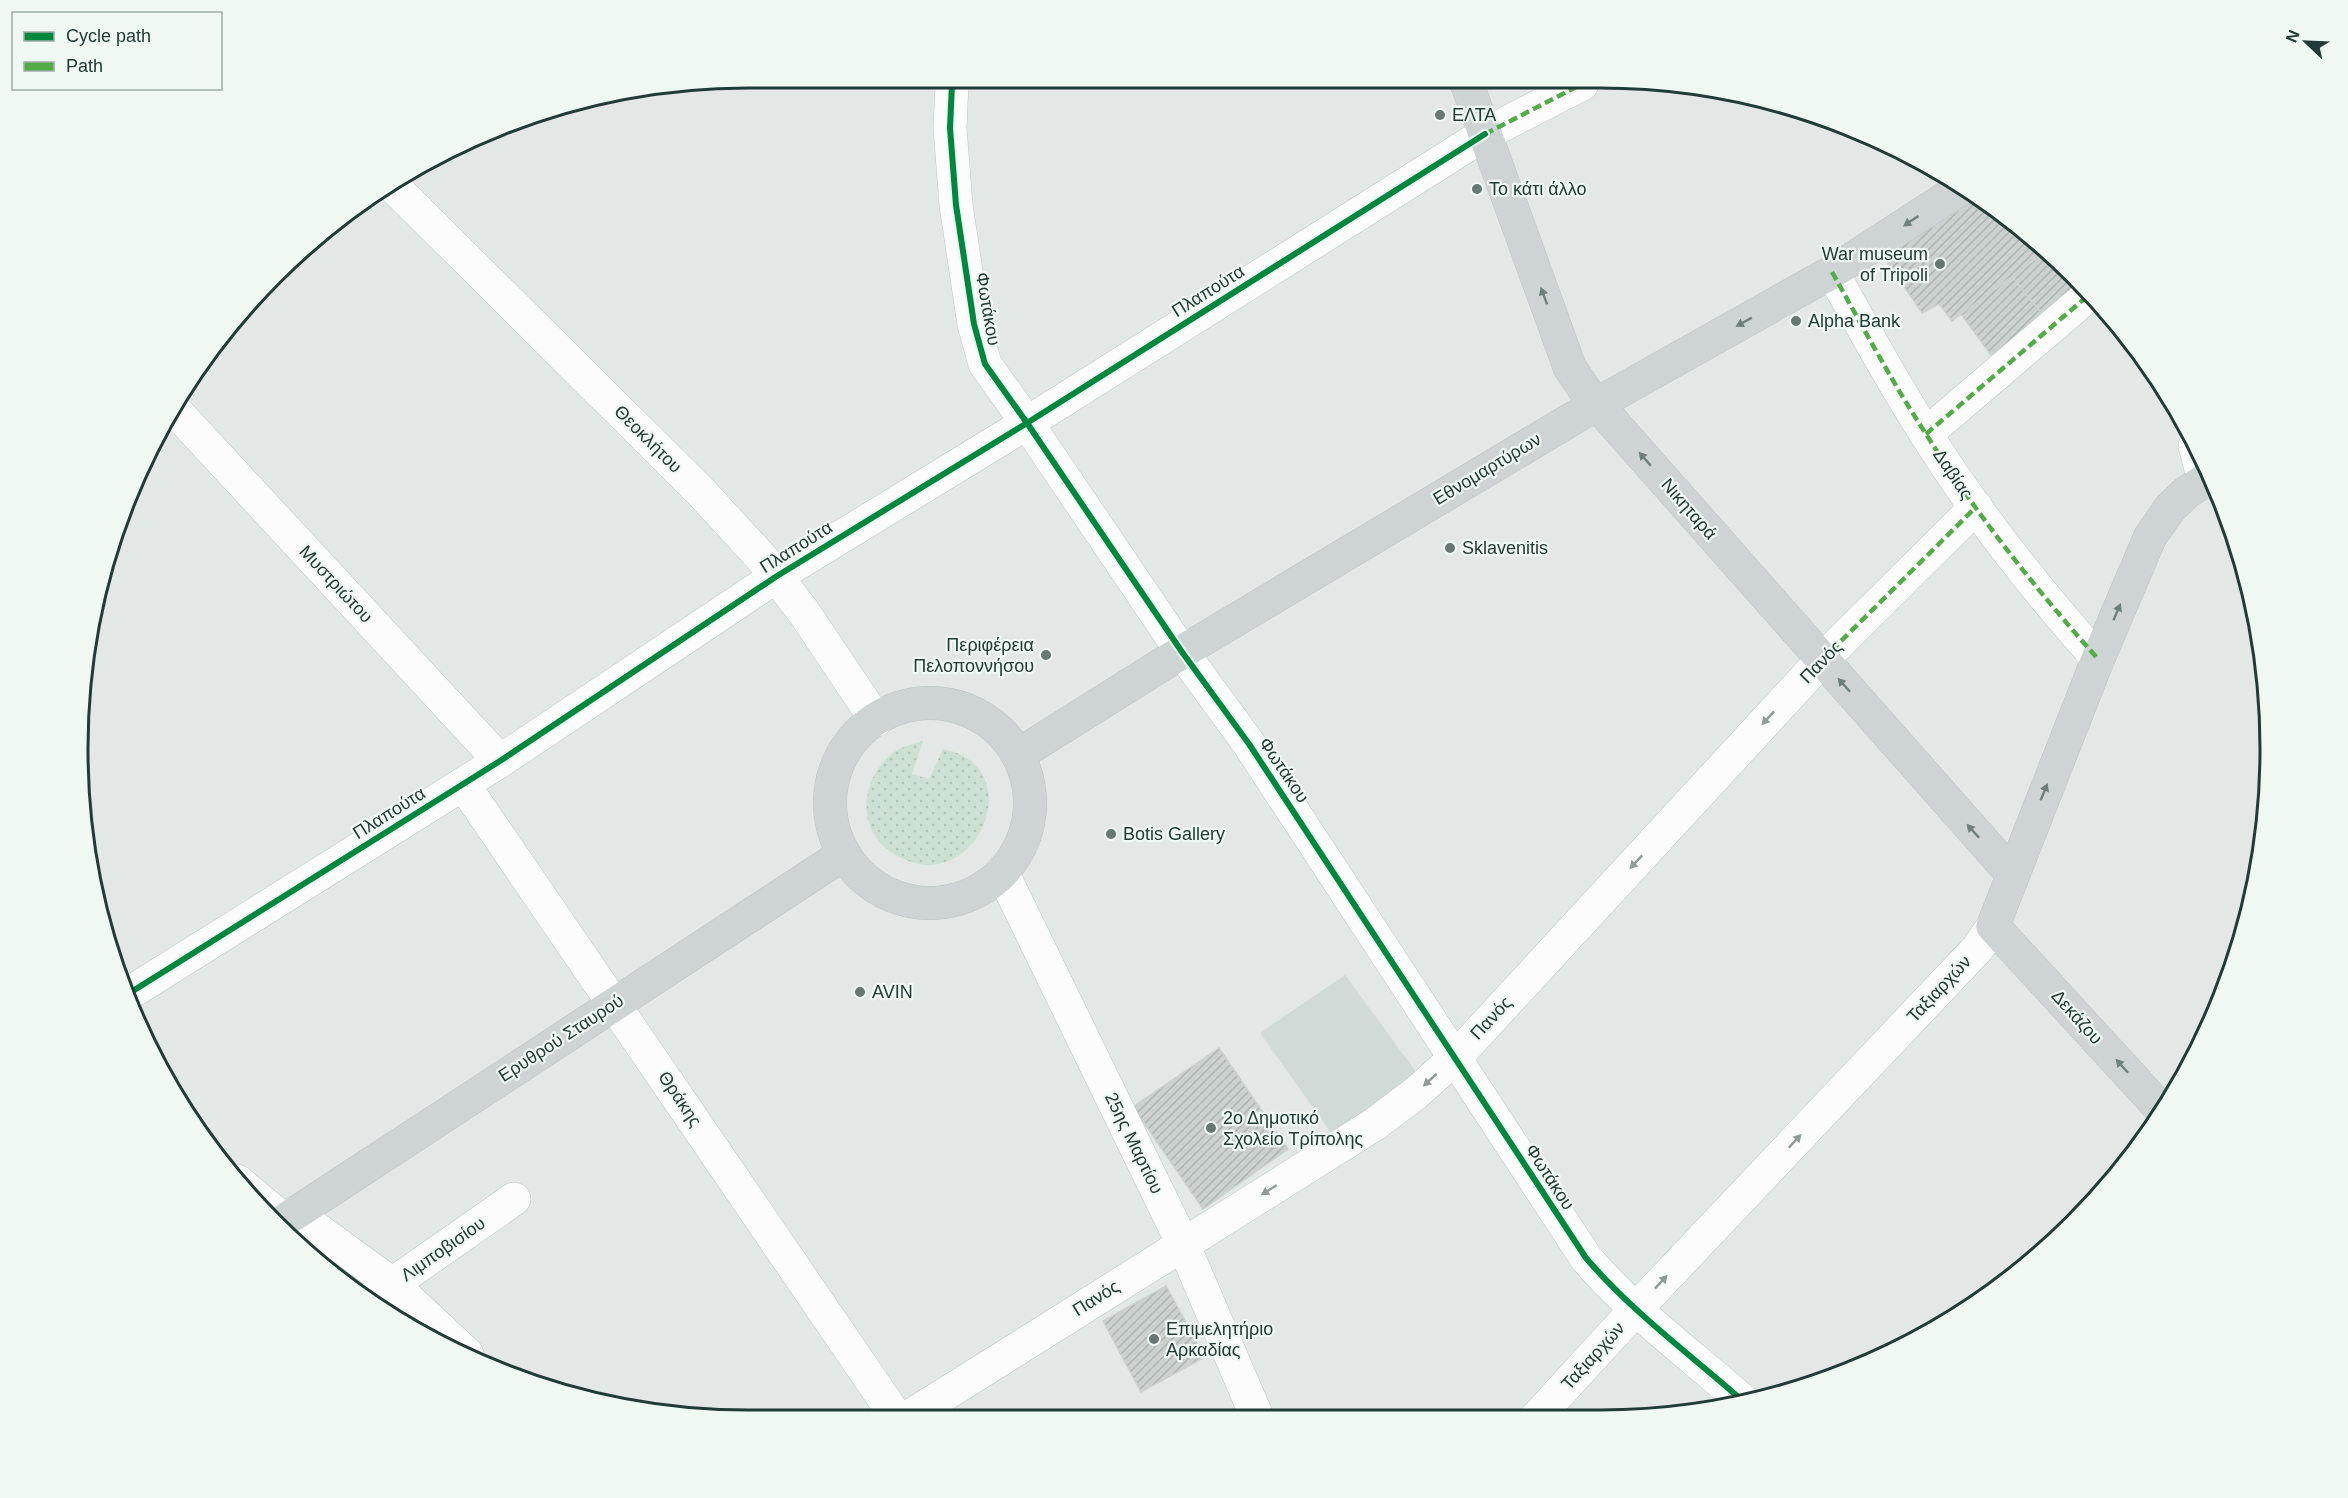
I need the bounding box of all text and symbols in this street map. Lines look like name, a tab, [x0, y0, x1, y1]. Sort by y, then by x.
legend	[12, 12, 222, 90]
north arrow	[2276, 12, 2336, 72]
text: Cycle path	[66, 26, 151, 46]
text: N	[2283, 28, 2303, 45]
text: Path	[66, 56, 103, 76]
place label: ΕΛΤΑ	[1452, 105, 1496, 125]
marker: ΕΛΤΑ	[1433, 108, 1447, 122]
place label: Το κάτι άλλο	[1489, 179, 1586, 199]
marker: Το κάτι άλλο	[1470, 182, 1484, 196]
one-way arrow	[1903, 216, 1919, 227]
place label: War museum of Tripoli	[1822, 244, 1928, 285]
marker: War museum of Tripoli	[1933, 257, 1947, 271]
street label: Πλαπούτα	[1168, 261, 1248, 321]
street label: Φωτάκου	[972, 271, 1004, 347]
one-way arrow	[1539, 287, 1548, 305]
place label: Alpha Bank	[1808, 311, 1901, 331]
marker: Alpha Bank	[1789, 314, 1803, 328]
one-way arrow	[1735, 317, 1752, 327]
street label: Θεοκλήτου	[610, 401, 686, 477]
street label: Εθνομαρτύρων	[1430, 429, 1544, 509]
street label: Δαβίας	[1929, 445, 1977, 503]
one-way arrow	[1639, 452, 1652, 467]
street label: Νικηταρά	[1657, 475, 1721, 543]
street label: Πλαπούτα	[756, 517, 836, 577]
place label: Sklavenitis	[1462, 538, 1548, 558]
street label: Μυστριώτου	[295, 541, 377, 627]
marker: Sklavenitis	[1443, 541, 1457, 555]
one-way arrow	[2112, 602, 2122, 620]
place label: Περιφέρεια Πελοποννήσου	[913, 635, 1034, 676]
street label: Πανός	[1796, 636, 1846, 687]
marker: Περιφέρεια Πελοποννήσου	[1039, 648, 1053, 662]
one-way arrow	[1837, 677, 1851, 692]
one-way arrow	[1761, 711, 1775, 726]
street label: Φωτάκου	[1255, 734, 1313, 806]
street label: Πλαπούτα	[349, 783, 429, 843]
one-way arrow	[2039, 783, 2049, 801]
one-way arrow	[1966, 823, 1980, 838]
place label: Botis Gallery	[1123, 824, 1225, 844]
marker: Botis Gallery	[1104, 827, 1118, 841]
one-way arrow	[1629, 854, 1643, 868]
street label: Ταξιαρχών	[1903, 951, 1975, 1027]
place label: AVIN	[872, 982, 913, 1002]
marker: AVIN	[853, 985, 867, 999]
street label: Δεκάζου	[2048, 986, 2106, 1048]
street label: Ερυθρού Σταυρού	[495, 990, 627, 1086]
street label: Πανός	[1466, 992, 1516, 1044]
one-way arrow	[2116, 1059, 2129, 1074]
street label: Θράκης	[654, 1068, 706, 1131]
one-way arrow	[1423, 1073, 1438, 1086]
street label: 25ης Μαρτίου	[1101, 1089, 1167, 1197]
place label: 2ο Δημοτικό Σχολείο Τρίπολης	[1223, 1108, 1364, 1149]
marker: 2ο Δημοτικό Σχολείο Τρίπολης	[1204, 1121, 1218, 1135]
one-way arrow	[1788, 1133, 1802, 1148]
street label: Φωτάκου	[1521, 1140, 1579, 1214]
one-way arrow	[1261, 1184, 1277, 1195]
street label: Λιμποβισίου	[397, 1213, 489, 1285]
one-way arrow	[1654, 1275, 1668, 1290]
street label: Πανός	[1069, 1276, 1123, 1320]
street label: Ταξιαρχών	[1557, 1318, 1629, 1394]
place label: Επιμελητήριο Αρκαδίας	[1166, 1319, 1273, 1360]
marker: Επιμελητήριο Αρκαδίας	[1147, 1332, 1161, 1346]

